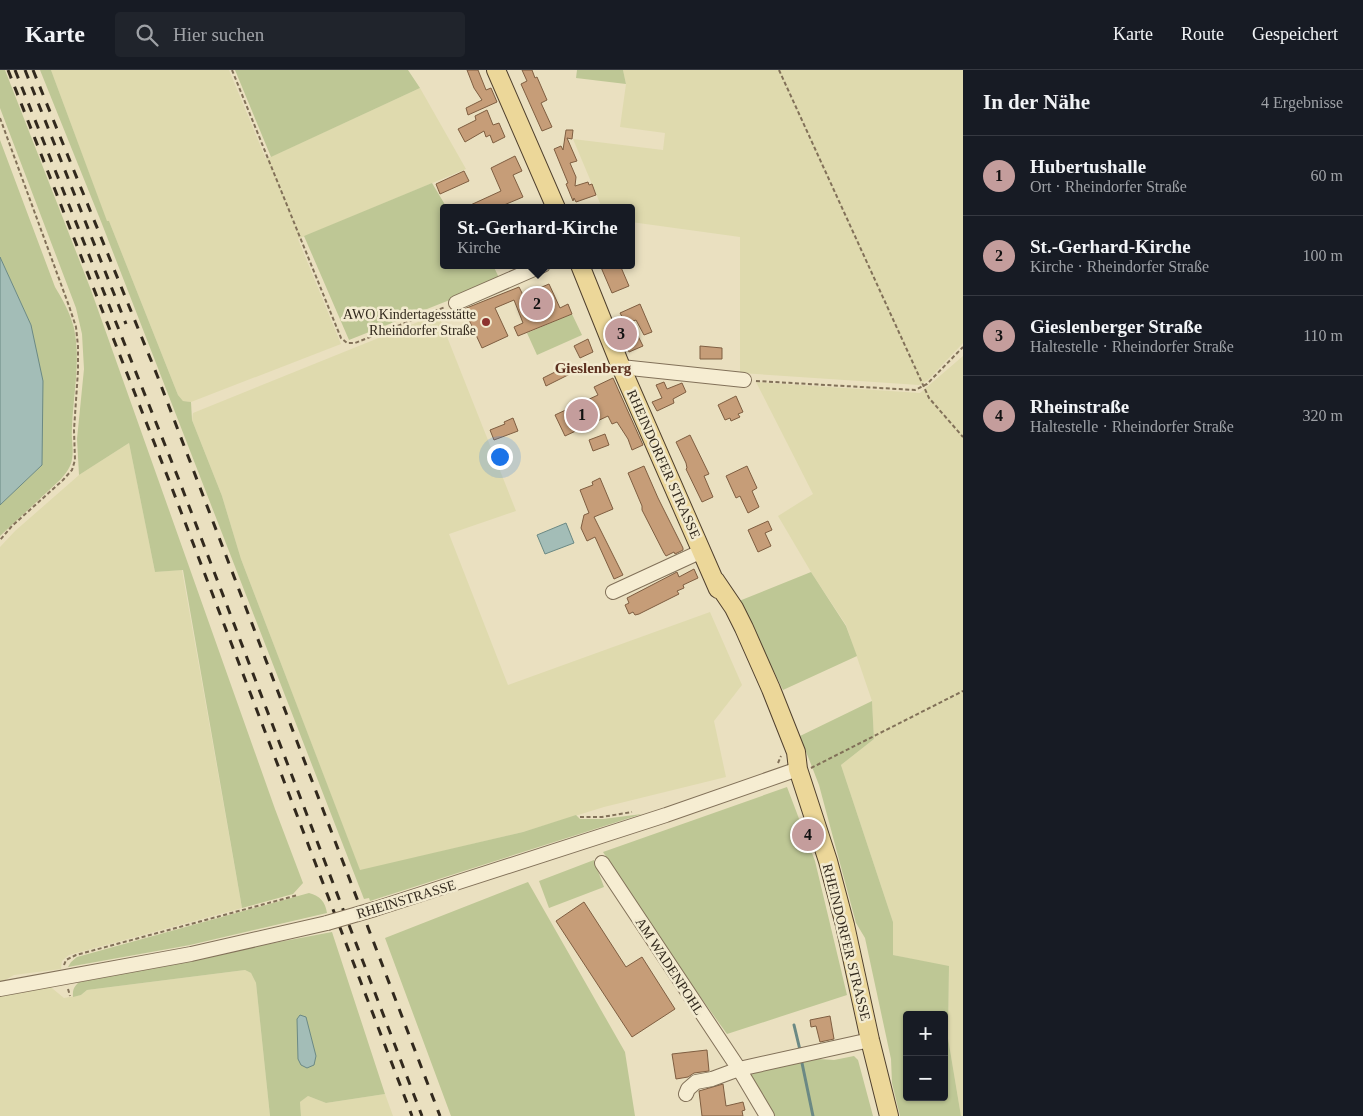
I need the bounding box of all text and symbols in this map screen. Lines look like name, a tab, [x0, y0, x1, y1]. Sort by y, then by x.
search box	[115, 12, 465, 57]
text: Karte	[25, 21, 85, 47]
icon: search	[133, 21, 161, 49]
text: Hier suchen	[173, 24, 264, 45]
text: Karte	[1113, 24, 1153, 44]
text: Route	[1181, 24, 1224, 44]
text: Gespeichert	[1252, 24, 1338, 44]
text: In der Nähe	[983, 90, 1090, 114]
text: 4 Ergebnisse	[1261, 94, 1343, 111]
text: Hubertushalle	[1030, 156, 1146, 177]
text: 1	[995, 167, 1003, 184]
text: 60 m	[1311, 167, 1343, 184]
text: Ort · Rheindorfer Straße	[1030, 178, 1187, 195]
popup	[440, 204, 635, 269]
text: St.-Gerhard-Kirche	[457, 217, 618, 238]
text: St.-Gerhard-Kirche	[1030, 236, 1191, 257]
text: Kirche	[457, 239, 501, 256]
text: 2	[995, 247, 1003, 264]
text: 100 m	[1303, 247, 1343, 264]
text: Kirche · Rheindorfer Straße	[1030, 258, 1209, 275]
pin: 2	[521, 285, 553, 323]
place label: AWO Kindertagesstätte Rheindorfer Straße	[343, 307, 476, 338]
pin: 3	[605, 315, 637, 353]
marker: AWO Kindertagesstätte Rheindorfer Straße	[480, 316, 492, 328]
text: Gieslenberger Straße	[1030, 316, 1202, 337]
text: 3	[995, 327, 1003, 344]
text: 110 m	[1303, 327, 1343, 344]
text: Haltestelle · Rheindorfer Straße	[1030, 338, 1234, 355]
district label: Gieslenberg	[555, 360, 632, 376]
street label: RHEINDORFER STRASSE	[624, 387, 703, 541]
pin: 1	[566, 396, 598, 434]
text: Rheinstraße	[1030, 396, 1129, 417]
text: 4	[995, 407, 1003, 424]
text: 320 m	[1303, 407, 1343, 424]
text: Haltestelle · Rheindorfer Straße	[1030, 418, 1234, 435]
your location	[487, 444, 513, 470]
pin: 4	[792, 816, 824, 854]
street label: RHEINDORFER STRASSE	[820, 862, 873, 1022]
street label: RHEINSTRASSE	[355, 877, 457, 922]
street label: AM WADENPOHL	[633, 915, 707, 1018]
map controls	[903, 1011, 948, 1101]
button: +	[903, 1011, 948, 1056]
button: −	[903, 1056, 948, 1101]

